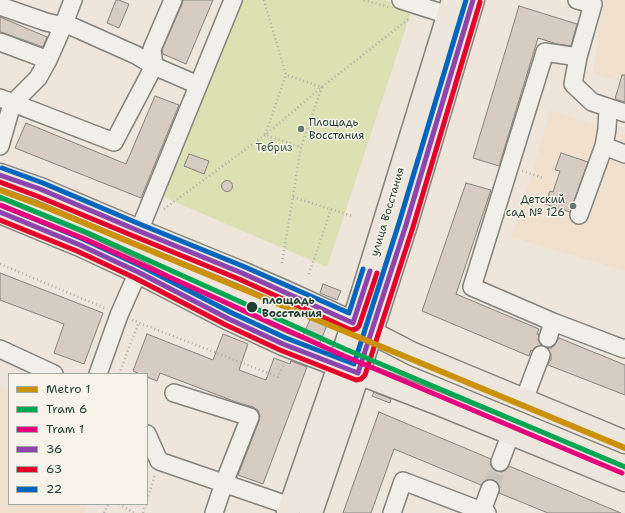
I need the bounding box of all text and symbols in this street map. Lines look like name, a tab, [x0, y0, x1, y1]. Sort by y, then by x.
place label: Площадь Восстания	[309, 116, 364, 142]
marker: Площадь Восстания	[296, 124, 306, 134]
park label: Тебриз	[255, 141, 293, 155]
street label: улица Восстания	[368, 166, 408, 258]
place label: Детский сад № 126	[506, 193, 565, 219]
marker: Детский сад № 126	[568, 201, 578, 211]
place label: площадь Восстания	[262, 294, 322, 320]
marker: площадь Восстания	[245, 300, 259, 314]
legend	[8, 373, 148, 505]
text: Metro 1	[46, 381, 91, 397]
text: Tram 6	[46, 401, 88, 417]
text: Tram 1	[46, 421, 84, 437]
text: 36	[46, 441, 63, 457]
text: 63	[46, 461, 62, 477]
text: 22	[46, 481, 62, 497]

